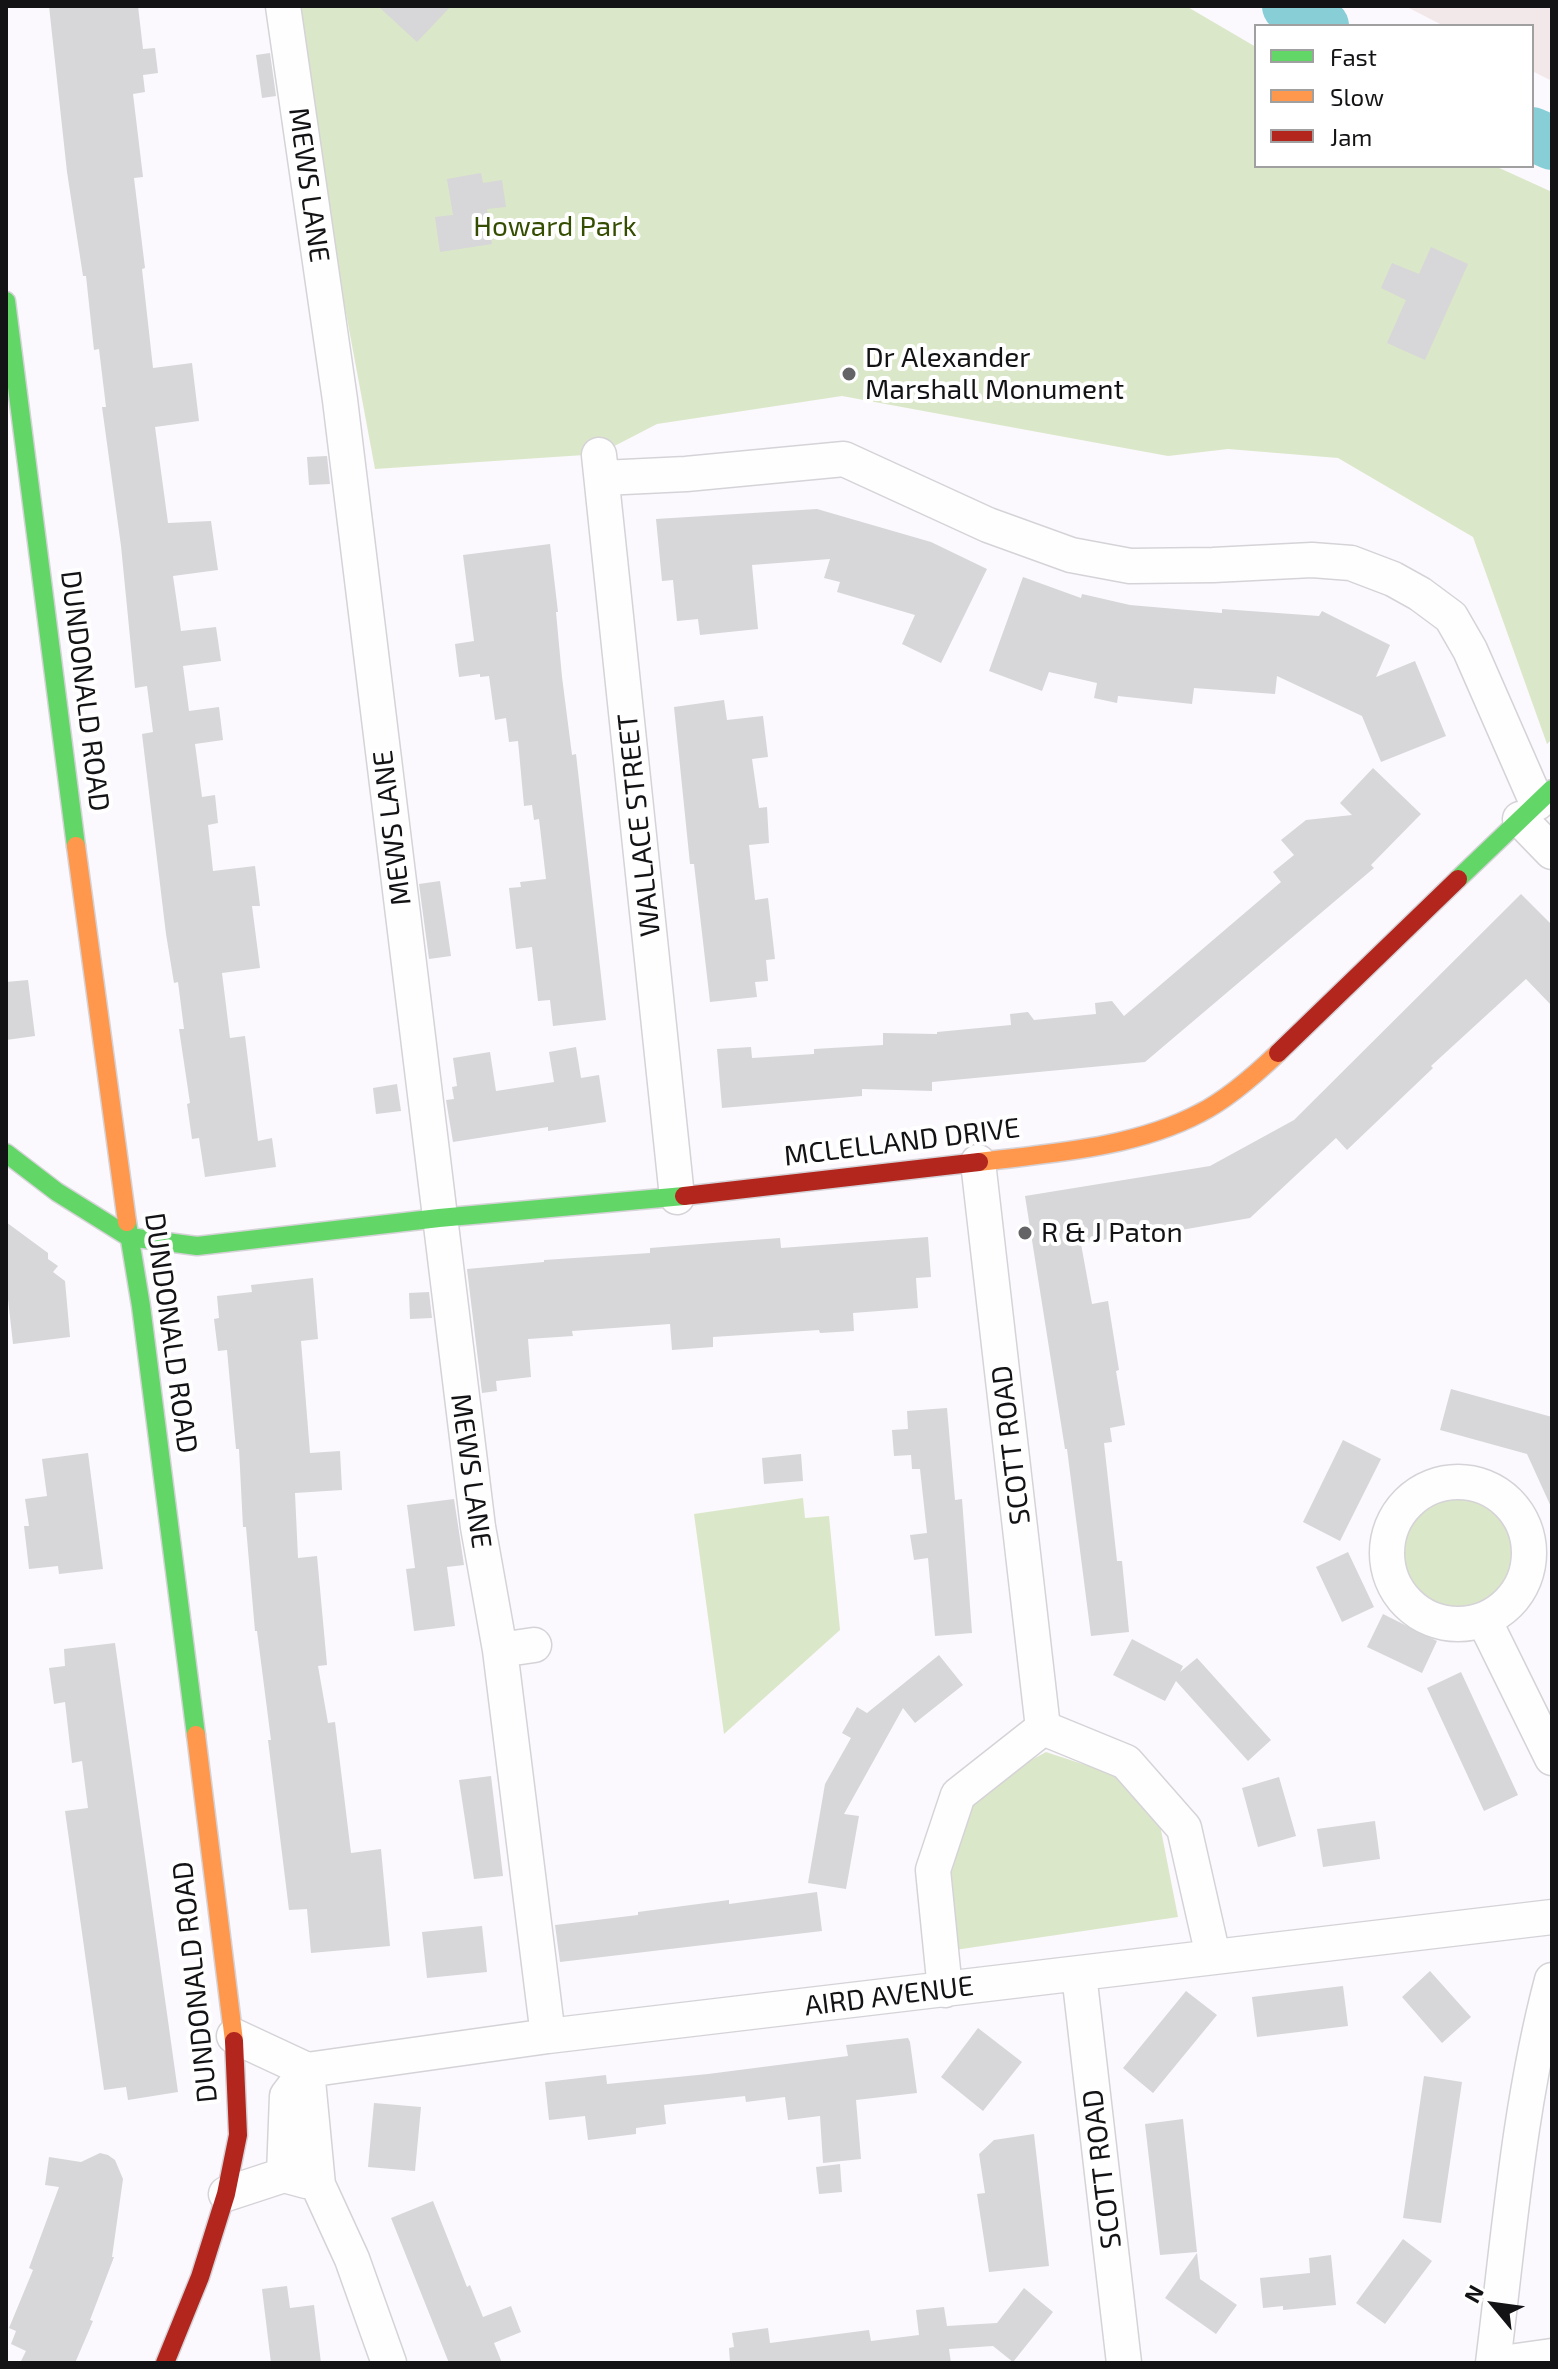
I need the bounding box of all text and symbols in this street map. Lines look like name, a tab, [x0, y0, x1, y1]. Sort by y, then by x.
legend	[1254, 24, 1534, 168]
text: Fast	[1330, 42, 1377, 71]
text: Slow	[1330, 82, 1384, 111]
street label: MEWS LANE	[282, 105, 336, 265]
text: Jam	[1330, 122, 1372, 151]
park label: Howard Park	[473, 210, 637, 244]
place label: Dr Alexander Marshall Monument	[865, 341, 1124, 407]
marker: Dr Alexander Marshall Monument	[840, 365, 858, 383]
street label: DUNDONALD ROAD	[54, 569, 116, 813]
street label: WALLACE STREET	[611, 712, 667, 938]
street label: MEWS LANE	[366, 749, 418, 907]
street label: MCLELLAND DRIVE	[782, 1111, 1022, 1173]
street label: DUNDONALD ROAD	[137, 1211, 205, 1455]
place label: R & J Paton	[1041, 1216, 1183, 1250]
marker: R & J Paton	[1016, 1224, 1034, 1242]
street label: SCOTT ROAD	[985, 1363, 1037, 1527]
street label: MEWS LANE	[444, 1391, 498, 1551]
street label: DUNDONALD ROAD	[166, 1860, 224, 2104]
street label: AIRD AVENUE	[803, 1969, 975, 2023]
street label: SCOTT ROAD	[1076, 2087, 1128, 2251]
north arrow	[1454, 2265, 1534, 2345]
text: N	[1458, 2280, 1488, 2307]

